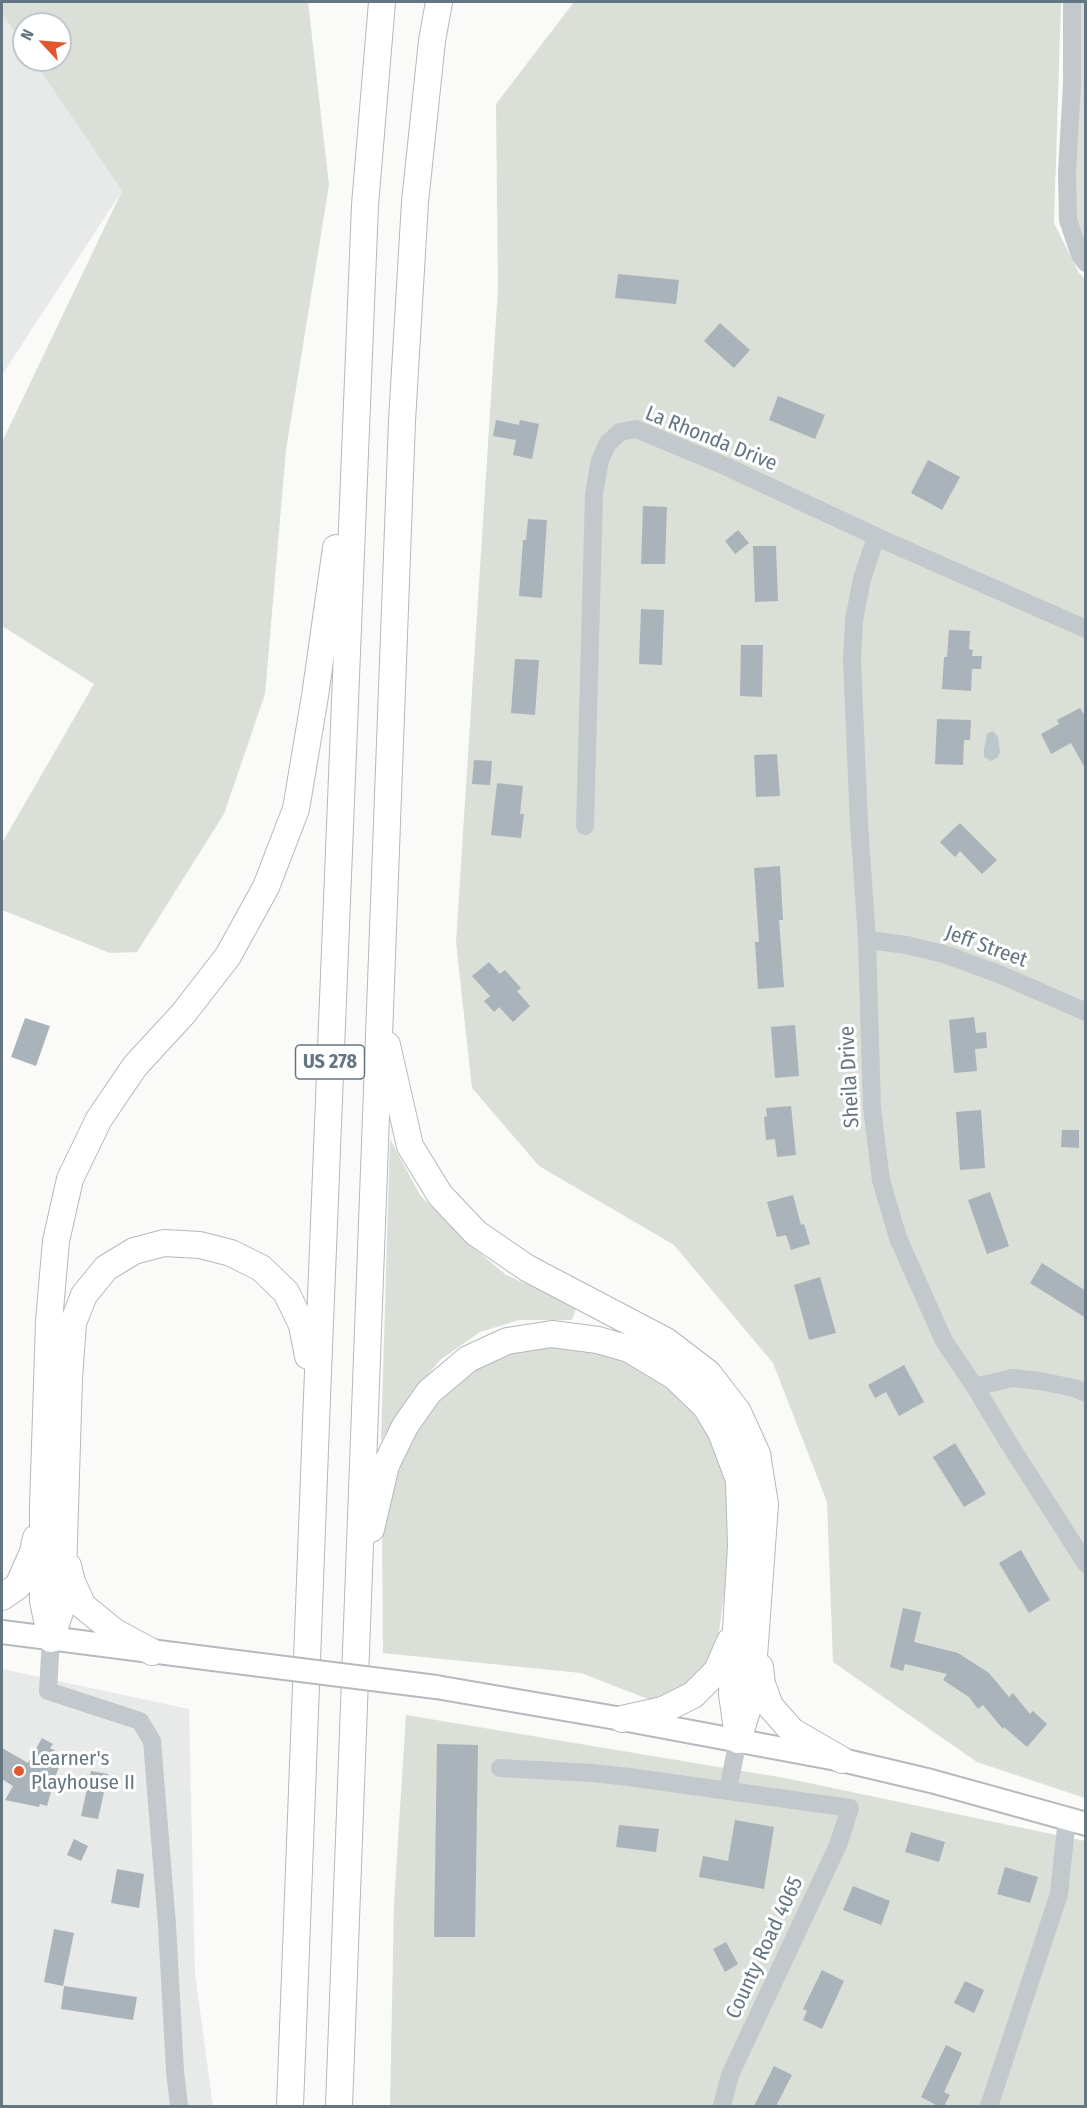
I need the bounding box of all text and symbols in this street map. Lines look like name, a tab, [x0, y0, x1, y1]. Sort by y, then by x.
north arrow	[12, 12, 72, 72]
text: N	[17, 26, 38, 43]
street label: La Rhonda Drive	[641, 401, 781, 477]
street label: Jeff Street	[942, 921, 1030, 973]
street label: Sheila Drive	[835, 1025, 865, 1129]
road number: US 278	[296, 1045, 364, 1079]
place label: Learner's Playhouse II	[31, 1746, 135, 1796]
marker: Learner's Playhouse II	[12, 1764, 26, 1778]
street label: County Road 4065	[721, 1873, 809, 2023]

